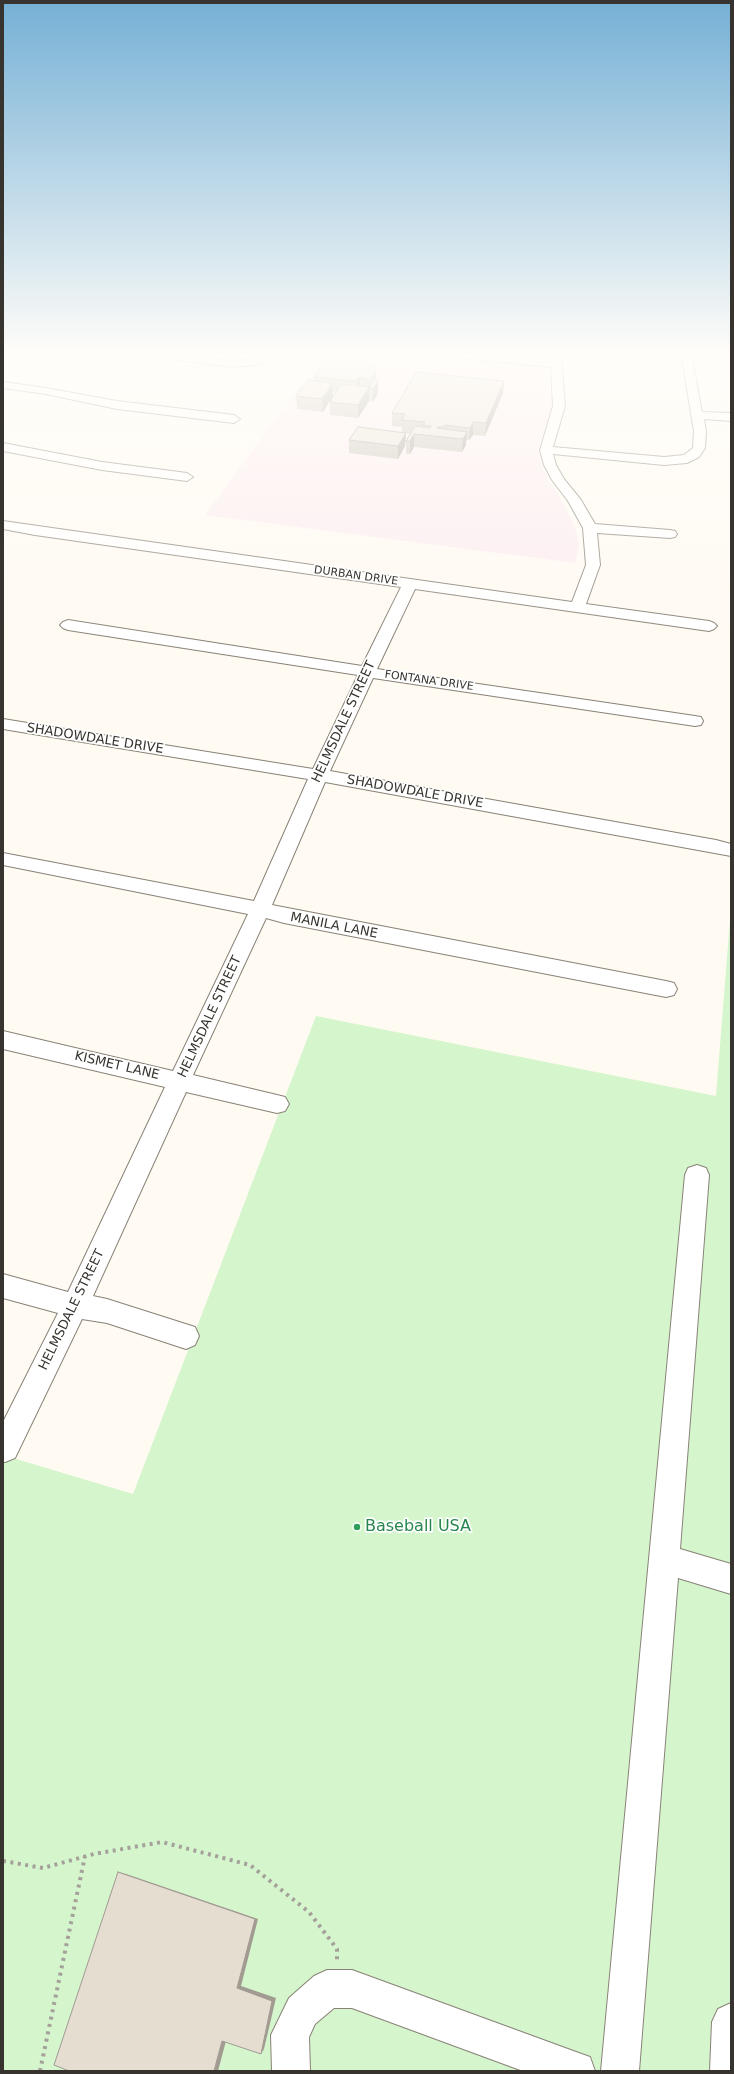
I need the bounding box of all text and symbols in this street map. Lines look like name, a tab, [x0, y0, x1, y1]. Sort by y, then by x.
street label: DURBAN DRIVE	[313, 564, 399, 588]
street label: HELMSDALE STREET	[309, 659, 379, 785]
street label: FONTANA DRIVE	[384, 668, 474, 694]
street label: SHADOWDALE DRIVE	[25, 720, 165, 758]
street label: SHADOWDALE DRIVE	[346, 772, 484, 812]
street label: MANILA LANE	[289, 910, 379, 942]
street label: HELMSDALE STREET	[175, 954, 245, 1080]
street label: KISMET LANE	[73, 1049, 161, 1083]
street label: HELMSDALE STREET	[36, 1247, 108, 1373]
place label: Baseball USA	[365, 1517, 471, 1537]
marker: Baseball USA	[352, 1522, 362, 1532]

